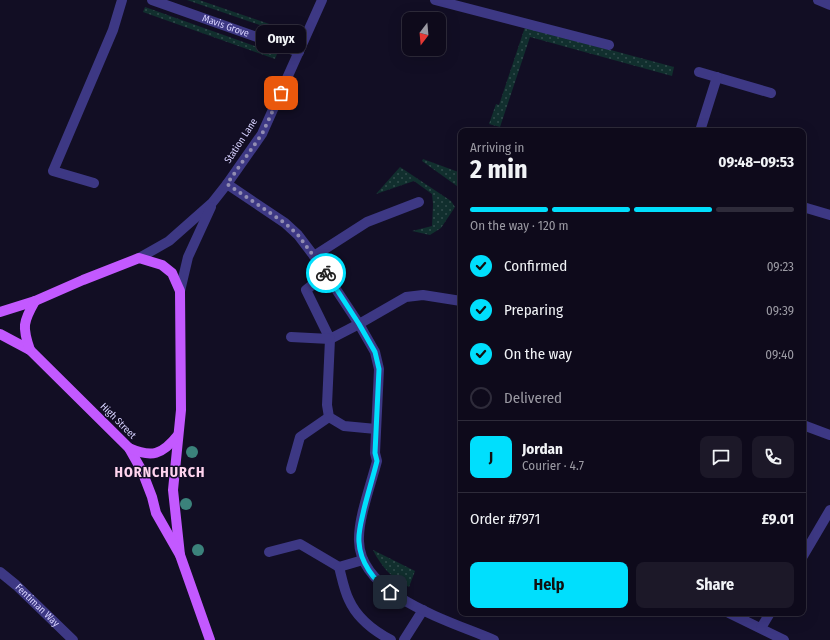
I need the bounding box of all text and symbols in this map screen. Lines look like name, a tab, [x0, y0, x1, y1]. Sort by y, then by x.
street label: Mavis Grove	[200, 12, 251, 40]
north arrow	[402, 12, 446, 56]
map controls	[402, 12, 446, 56]
callout: Onyx	[256, 25, 306, 53]
text: Onyx	[267, 31, 295, 46]
pin	[264, 76, 298, 110]
icon: bag	[270, 82, 292, 104]
street label: Station Lane	[222, 116, 260, 166]
text: Arriving in	[470, 140, 524, 155]
text: 09:48–09:53	[718, 153, 794, 171]
text: 2 min	[470, 154, 528, 185]
text: On the way · 120 m	[470, 218, 568, 233]
courier	[306, 253, 346, 293]
icon: check	[470, 255, 492, 277]
text: Confirmed	[504, 257, 567, 275]
text: 09:23	[767, 259, 794, 274]
icon: bike	[315, 262, 337, 284]
icon: check	[470, 299, 492, 321]
text: Preparing	[504, 301, 563, 319]
text: 09:39	[766, 303, 794, 318]
icon: check	[470, 343, 492, 365]
text: On the way	[504, 345, 572, 363]
text: 09:40	[765, 347, 794, 362]
text: Delivered	[504, 389, 562, 407]
street label: High Street	[98, 401, 139, 442]
button: chat	[700, 436, 742, 478]
button: phone	[752, 436, 794, 478]
text: Jordan	[522, 440, 563, 458]
text: J	[489, 448, 493, 466]
text: Courier · 4.7	[522, 458, 584, 473]
district label: HORNCHURCH	[115, 464, 205, 481]
text: Order #7971	[470, 510, 540, 528]
text: £9.01	[762, 510, 794, 528]
button: Help	[470, 562, 628, 608]
button: Share	[636, 562, 794, 608]
pin	[373, 575, 407, 609]
street label: Fentiman Way	[13, 581, 62, 630]
icon: home	[379, 581, 401, 603]

